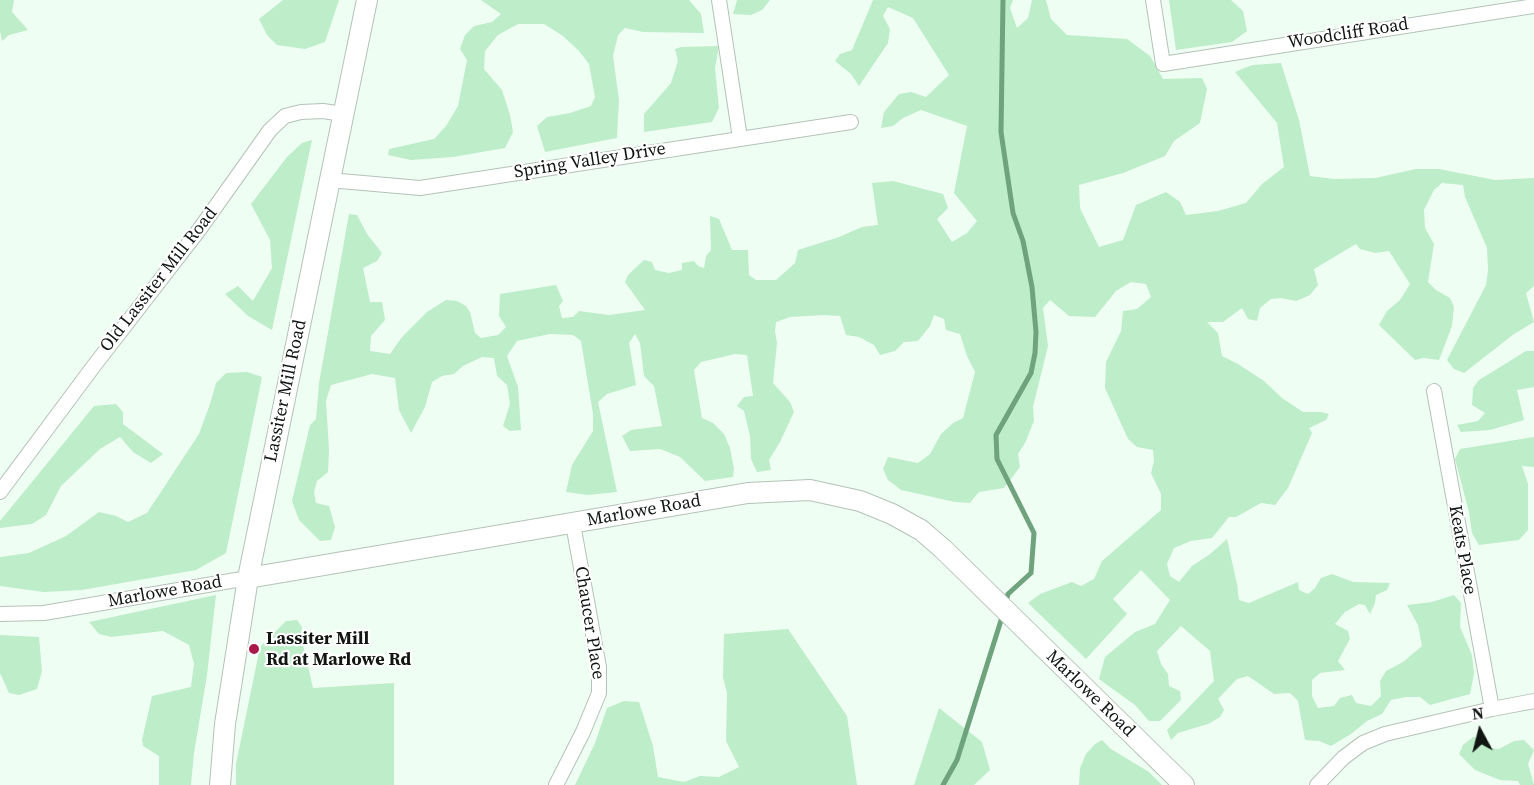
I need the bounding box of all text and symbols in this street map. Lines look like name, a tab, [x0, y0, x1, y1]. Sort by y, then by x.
street label: Woodcliff Road	[1286, 14, 1410, 54]
street label: Spring Valley Drive	[513, 138, 667, 184]
street label: Old Lassiter Mill Road	[96, 203, 222, 357]
street label: Lassiter Mill Road	[260, 318, 312, 464]
street label: Marlowe Road	[585, 490, 703, 532]
street label: Keats Place	[1443, 504, 1481, 596]
street label: Chaucer Place	[569, 565, 609, 681]
street label: Marlowe Road	[106, 571, 224, 613]
place label: Lassiter Mill Rd at Marlowe Rd	[266, 628, 411, 670]
marker: Lassiter Mill Rd at Marlowe Rd	[247, 642, 261, 656]
street label: Marlowe Road	[1041, 646, 1139, 742]
north arrow	[1450, 701, 1510, 761]
text: N	[1471, 702, 1485, 725]

